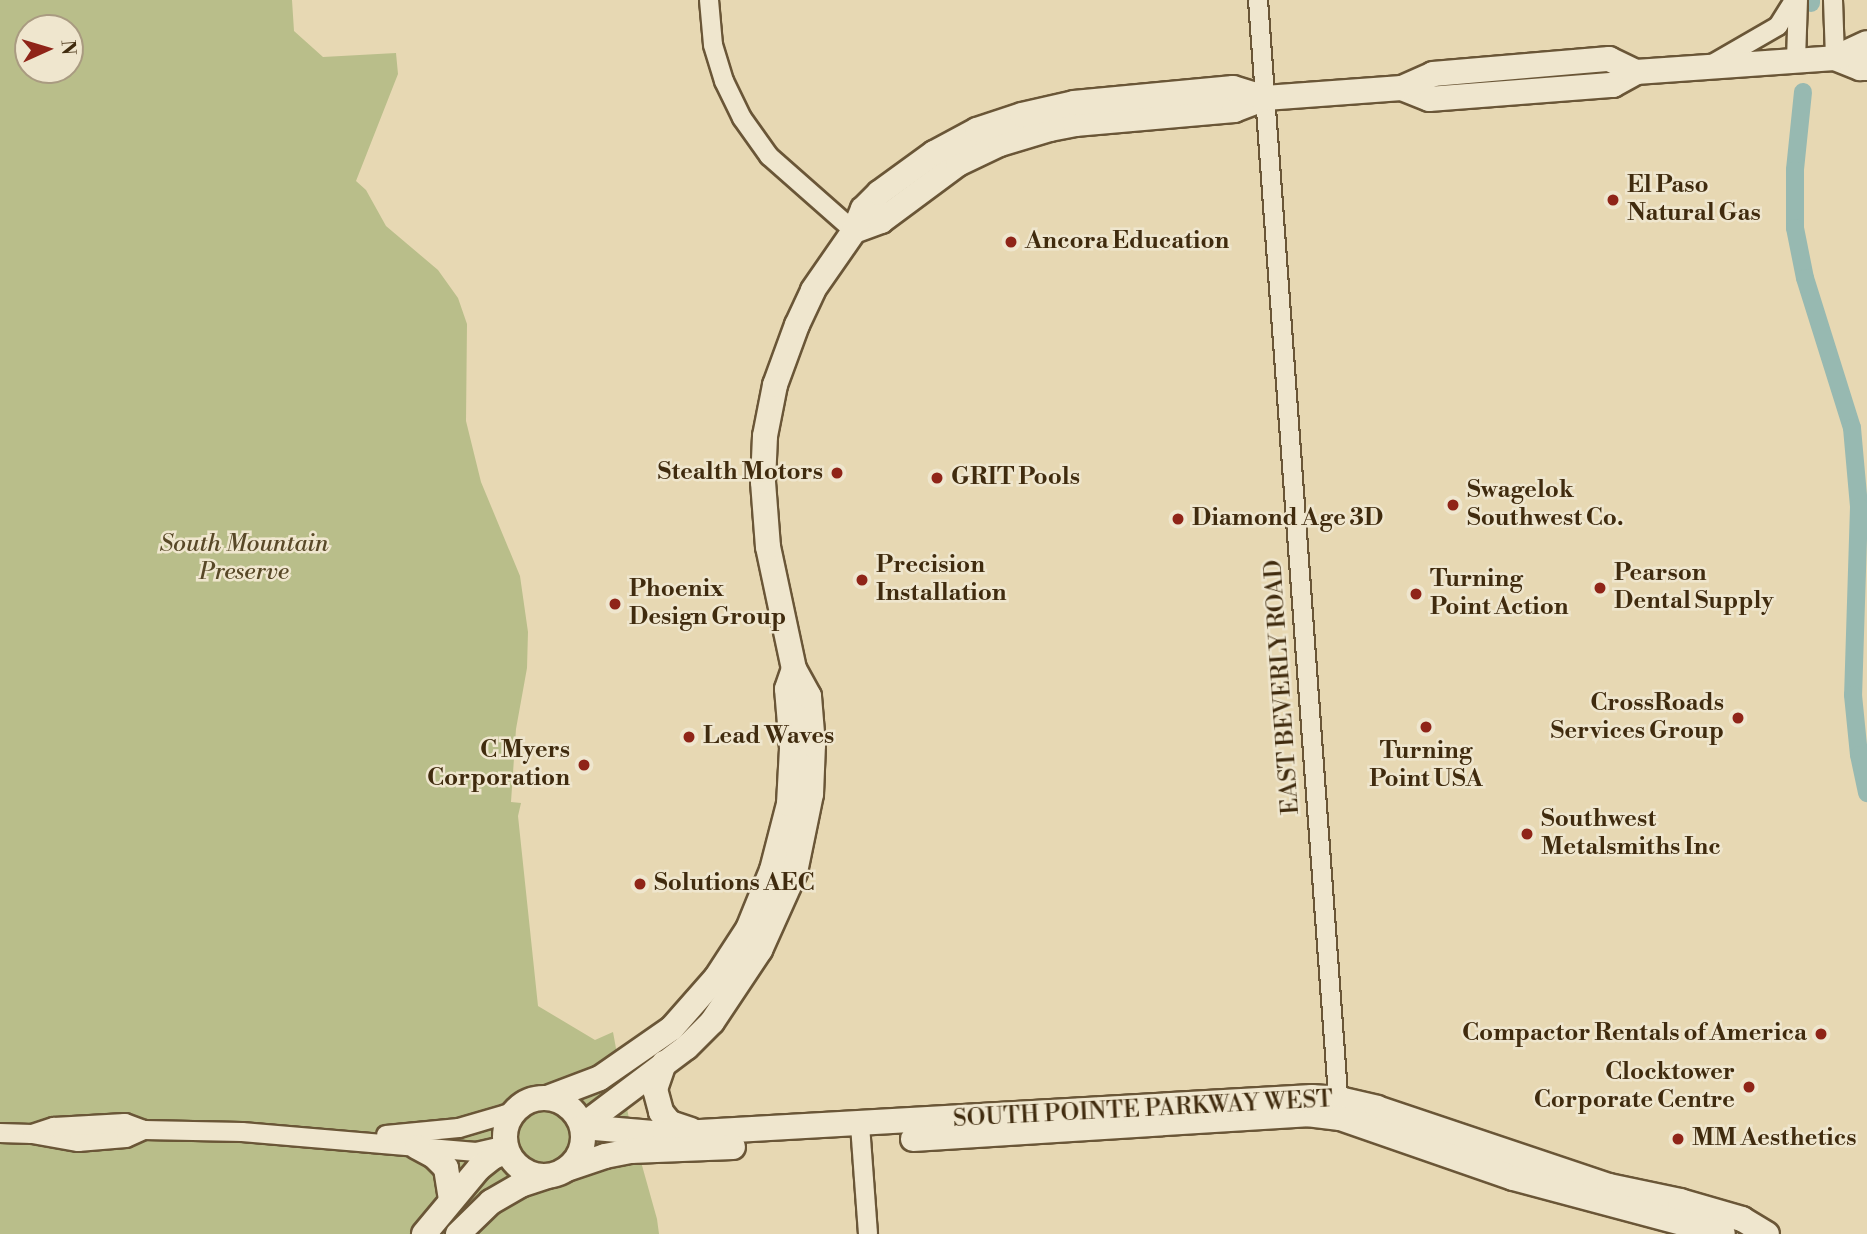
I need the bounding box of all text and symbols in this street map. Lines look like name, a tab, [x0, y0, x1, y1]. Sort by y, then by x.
north arrow	[14, 14, 84, 84]
text: N	[55, 39, 80, 56]
place label: El Paso Natural Gas	[1627, 172, 1761, 228]
marker: El Paso Natural Gas	[1605, 192, 1621, 208]
place label: Ancora Education	[1025, 228, 1229, 256]
marker: Ancora Education	[1003, 234, 1019, 250]
place label: Stealth Motors	[657, 459, 823, 487]
place label: GRIT Pools	[951, 464, 1080, 492]
marker: Stealth Motors	[829, 465, 845, 481]
marker: GRIT Pools	[929, 470, 945, 486]
place label: Swagelok Southwest Co.	[1467, 477, 1624, 533]
marker: Swagelok Southwest Co.	[1445, 497, 1461, 513]
place label: Diamond Age 3D	[1192, 505, 1383, 533]
marker: Diamond Age 3D	[1170, 511, 1186, 527]
park label: South Mountain Preserve	[159, 531, 329, 587]
place label: Precision Installation	[876, 552, 1007, 608]
street label: EAST BEVERLY ROAD	[1260, 559, 1306, 815]
place label: Pearson Dental Supply	[1614, 560, 1773, 616]
place label: Turning Point Action	[1430, 566, 1569, 622]
marker: Precision Installation	[854, 572, 870, 588]
place label: Phoenix Design Group	[629, 576, 786, 632]
marker: Pearson Dental Supply	[1592, 580, 1608, 596]
marker: Turning Point Action	[1408, 586, 1424, 602]
marker: Phoenix Design Group	[607, 596, 623, 612]
place label: CrossRoads Services Group	[1551, 690, 1724, 746]
marker: CrossRoads Services Group	[1730, 710, 1746, 726]
marker: Turning Point USA	[1418, 719, 1434, 735]
place label: Lead Waves	[703, 723, 834, 751]
marker: Lead Waves	[681, 729, 697, 745]
place label: C Myers Corporation	[427, 737, 570, 793]
place label: Turning Point USA	[1369, 738, 1483, 794]
marker: C Myers Corporation	[576, 757, 592, 773]
place label: Southwest Metalsmiths Inc	[1541, 806, 1721, 862]
marker: Southwest Metalsmiths Inc	[1519, 826, 1535, 842]
place label: Solutions AEC	[654, 870, 814, 898]
marker: Solutions AEC	[632, 876, 648, 892]
place label: Compactor Rentals of America	[1462, 1020, 1807, 1048]
marker: Compactor Rentals of America	[1813, 1026, 1829, 1042]
place label: Clocktower Corporate Centre	[1534, 1059, 1735, 1115]
marker: Clocktower Corporate Centre	[1741, 1079, 1757, 1095]
street label: SOUTH POINTE PARKWAY WEST	[952, 1086, 1334, 1134]
place label: MM Aesthetics	[1692, 1125, 1856, 1153]
marker: MM Aesthetics	[1670, 1131, 1686, 1147]

